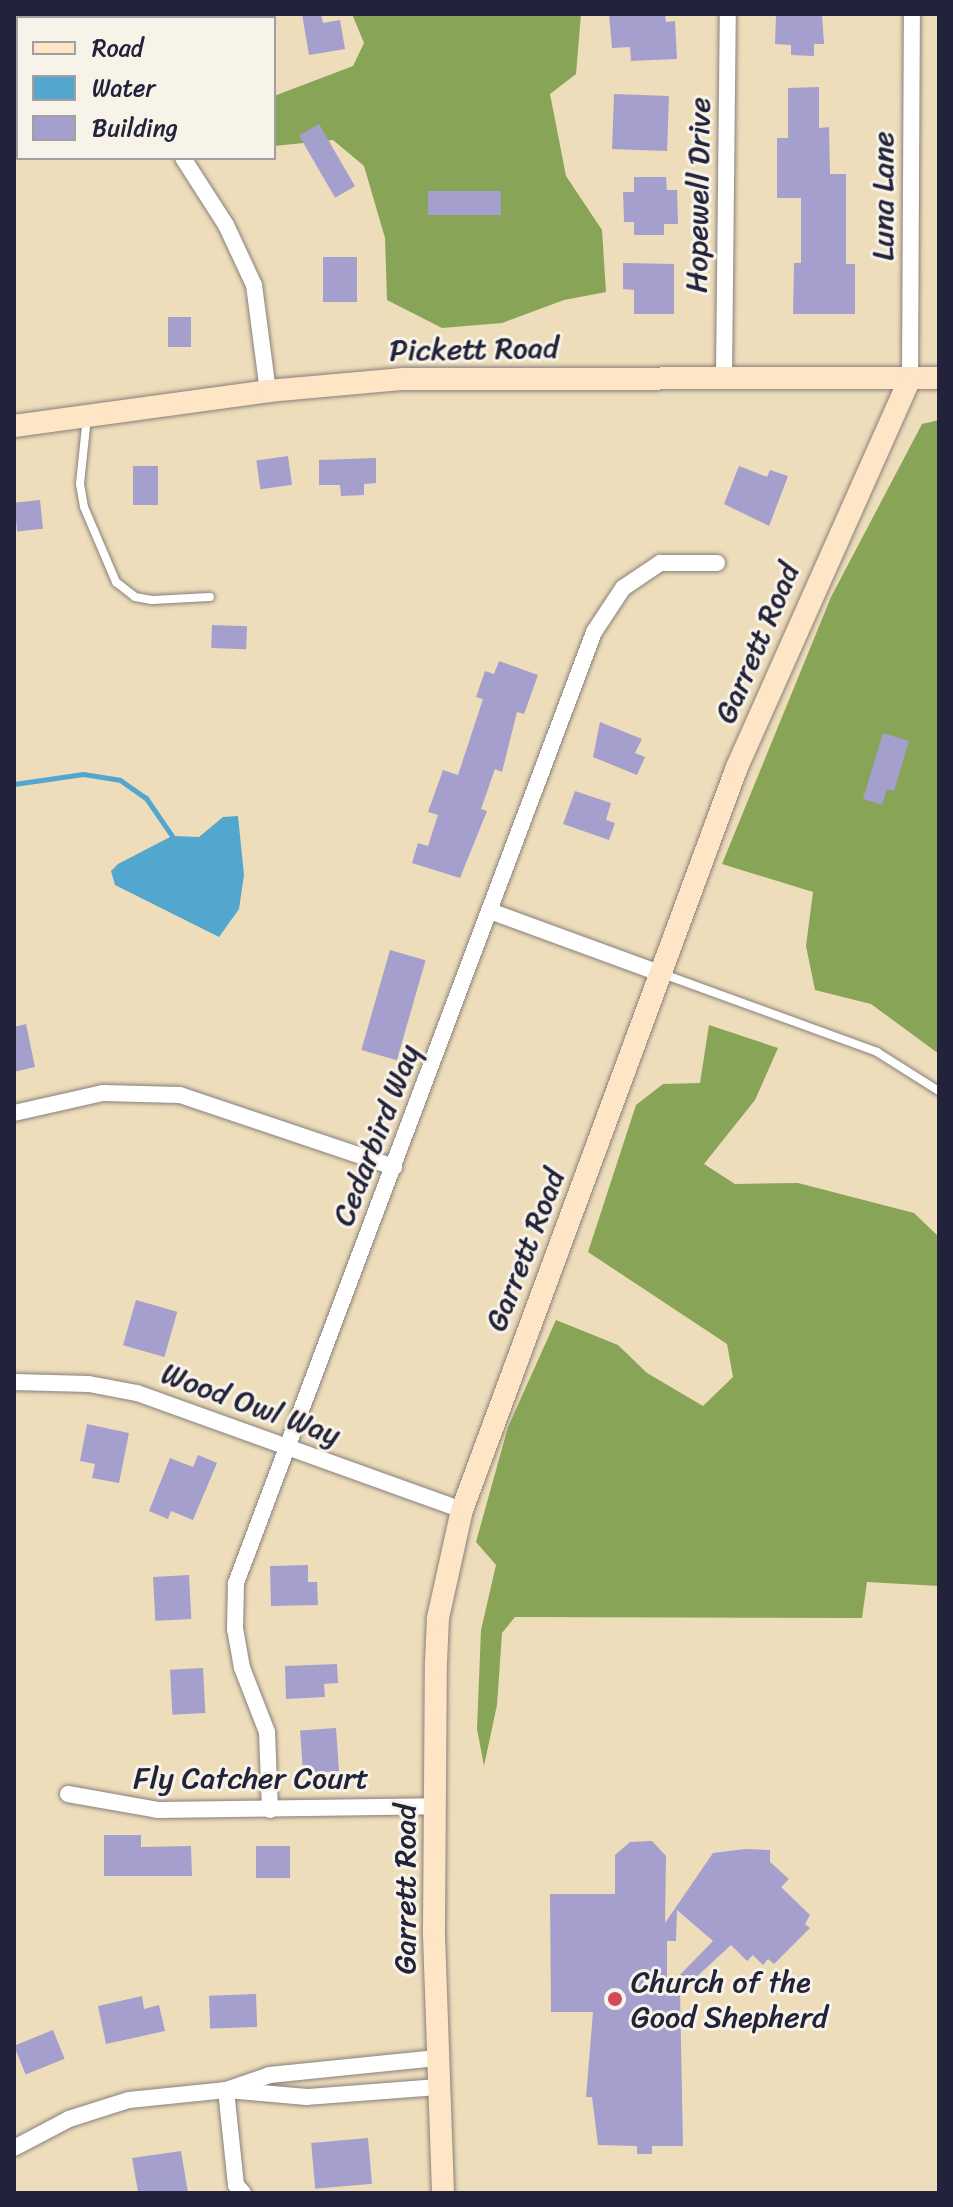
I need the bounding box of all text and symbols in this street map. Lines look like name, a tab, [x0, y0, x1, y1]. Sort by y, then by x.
legend	[16, 16, 276, 160]
text: Road	[92, 27, 143, 69]
text: Water	[92, 67, 155, 109]
street label: Hopewell Drive	[678, 97, 718, 293]
text: Building	[92, 107, 178, 149]
street label: Luna Lane	[865, 131, 901, 261]
street label: Pickett Road	[389, 330, 559, 368]
street label: Garrett Road	[707, 557, 807, 729]
street label: Cedarbird Way	[325, 1039, 427, 1231]
street label: Garrett Road	[478, 1164, 572, 1336]
street label: Wood Owl Way	[157, 1355, 345, 1453]
street label: Fly Catcher Court	[133, 1760, 369, 1796]
street label: Garrett Road	[387, 1804, 423, 1974]
place label: Church of the Good Shepherd	[631, 1964, 829, 2034]
marker: Church of the Good Shepherd	[606, 1990, 624, 2008]

